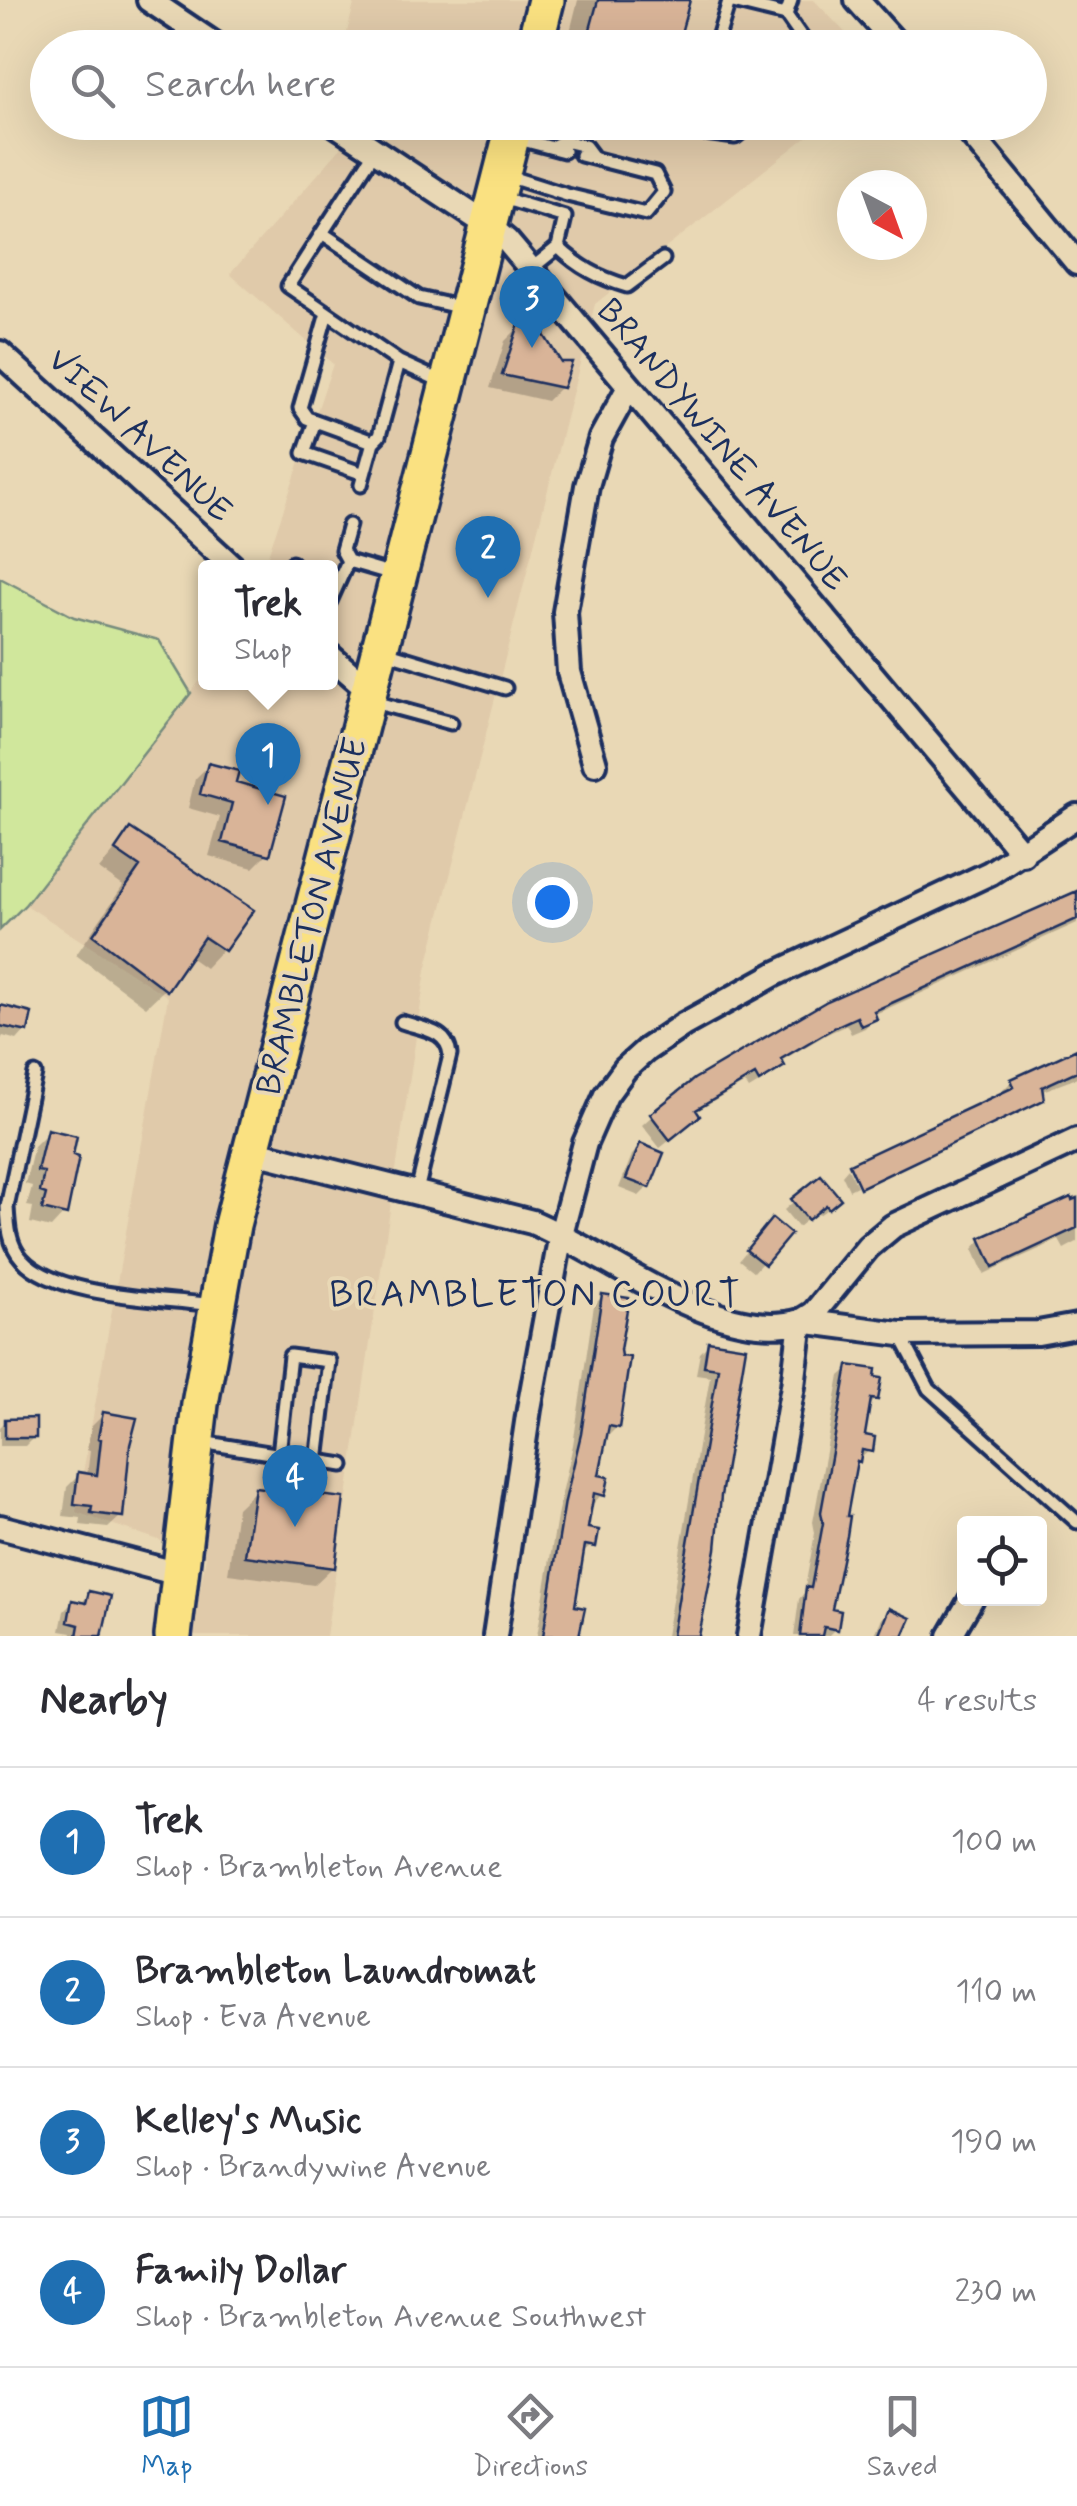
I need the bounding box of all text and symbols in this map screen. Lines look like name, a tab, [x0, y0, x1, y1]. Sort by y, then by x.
search box	[30, 30, 1047, 140]
icon: search	[65, 58, 120, 113]
text: Search here	[145, 61, 336, 110]
north arrow	[837, 170, 927, 260]
pin: 3	[500, 266, 564, 348]
street label: BRANDYWINE AVENUE	[585, 289, 858, 601]
street label: VIEW AVENUE	[37, 338, 242, 533]
pin: 2	[456, 516, 520, 598]
popup	[198, 560, 338, 690]
text: Trek	[234, 580, 302, 629]
text: Shop	[234, 629, 293, 671]
pin: 1	[236, 722, 300, 805]
street label: BRAMBLETON AVENUE	[246, 733, 380, 1100]
your location	[527, 877, 578, 928]
district label: BRAMBLETON COURT	[329, 1271, 743, 1320]
pin: 4	[262, 1444, 328, 1527]
map controls	[957, 1516, 1047, 1606]
button: locate	[957, 1516, 1047, 1606]
text: Nearby	[40, 1674, 168, 1729]
text: 4 results	[917, 1680, 1037, 1722]
text: Trek	[135, 1797, 203, 1846]
text: 1	[65, 1821, 80, 1863]
text: 100 m	[951, 1821, 1037, 1863]
text: Shop · Brambleton Avenue	[135, 1846, 503, 1888]
text: Brambleton Laundromat	[135, 1947, 536, 1996]
text: 2	[65, 1971, 80, 2013]
text: 110 m	[956, 1971, 1037, 2013]
text: Shop · Eva Avenue	[135, 1996, 371, 2038]
text: Kelley's Music	[135, 2097, 361, 2146]
text: 3	[65, 2121, 80, 2163]
text: 190 m	[950, 2121, 1037, 2163]
text: Shop · Brandywine Avenue	[135, 2146, 491, 2188]
text: Family Dollar	[135, 2247, 346, 2296]
text: 4	[63, 2271, 82, 2313]
text: 230 m	[954, 2271, 1037, 2313]
text: Shop · Brambleton Avenue Southwest	[135, 2296, 647, 2338]
tab: Map	[139, 2389, 194, 2486]
tab: Directions	[473, 2389, 588, 2486]
tab: Saved	[867, 2389, 938, 2486]

